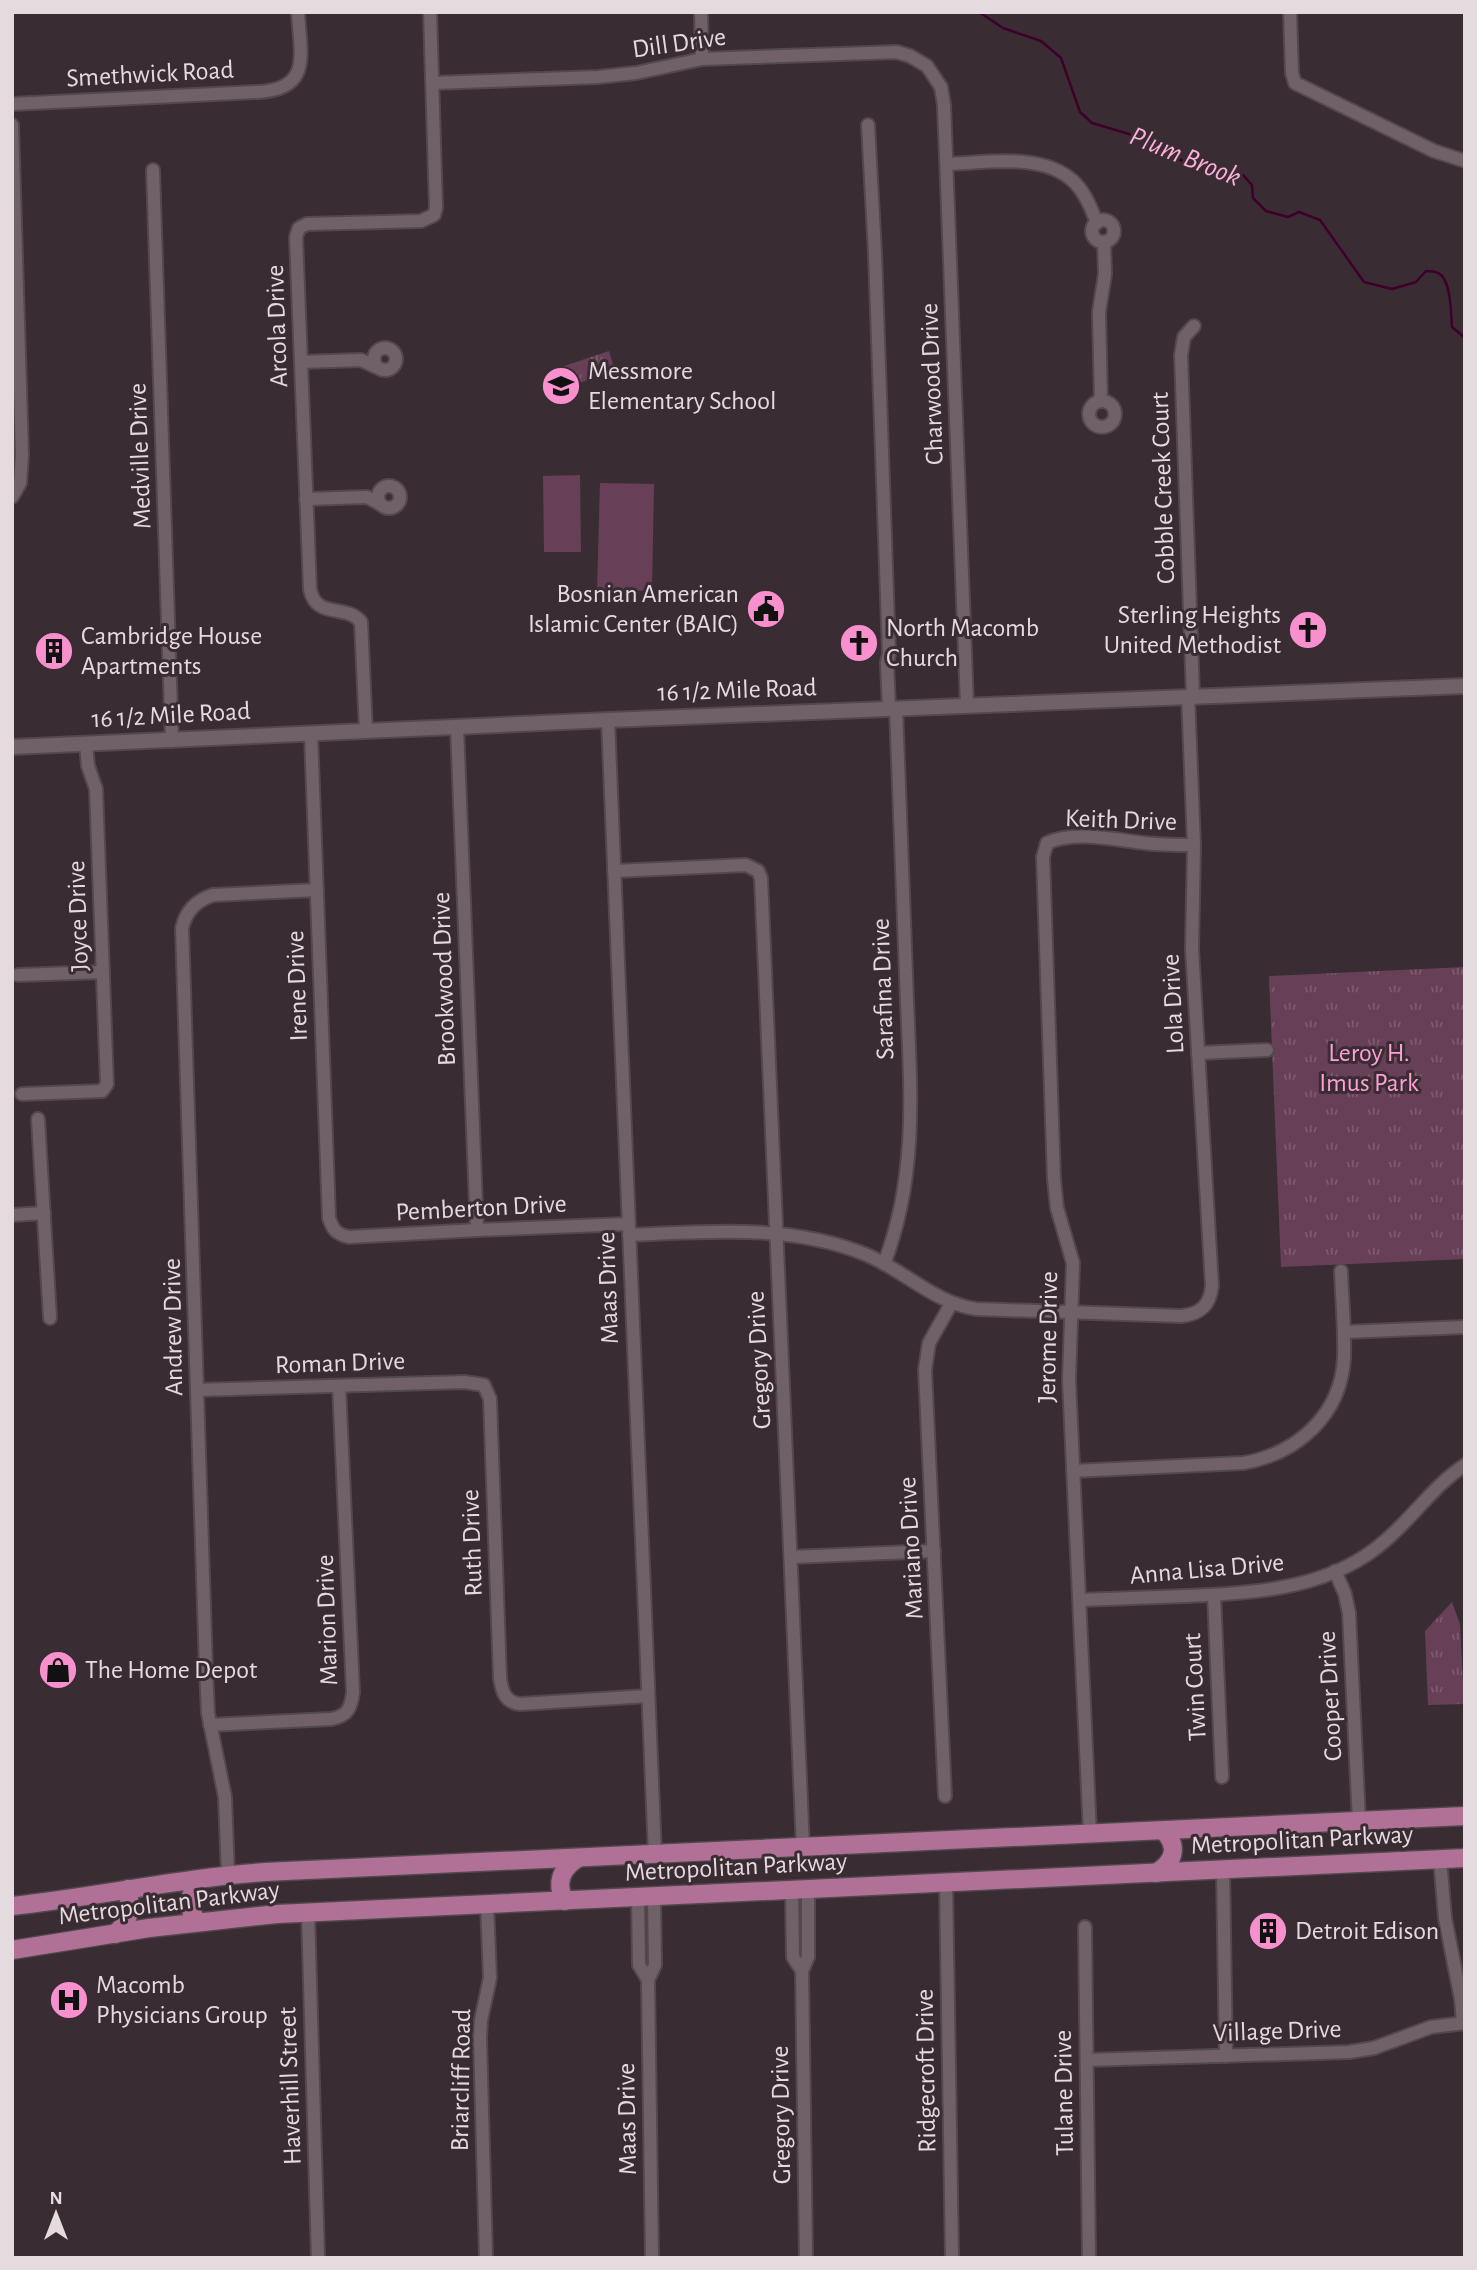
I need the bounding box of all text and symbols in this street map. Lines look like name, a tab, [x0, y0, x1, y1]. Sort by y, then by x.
street label: Dill Drive	[630, 24, 728, 62]
street label: Smethwick Road	[66, 57, 234, 91]
water label: Plum Brook	[1125, 122, 1245, 192]
street label: Arcola Drive	[262, 264, 292, 388]
street label: Charwood Drive	[916, 303, 948, 465]
place label: Messmore Elementary School	[588, 358, 777, 414]
school or university icon: Messmore Elementary School	[540, 365, 582, 407]
street label: Medville Drive	[124, 383, 156, 529]
street label: Cobble Creek Court	[1147, 392, 1179, 584]
place label: Bosnian American Islamic Center (BAIC)	[528, 581, 739, 637]
public building icon: Bosnian American Islamic Center (BAIC)	[745, 588, 787, 630]
place label: Sterling Heights United Methodist	[1104, 602, 1281, 658]
church icon: Sterling Heights United Methodist	[1287, 609, 1329, 651]
place label: North Macomb Church	[886, 615, 1039, 671]
church icon: North Macomb Church	[838, 622, 880, 664]
place label: Cambridge House Apartments	[81, 623, 262, 679]
building icon: Cambridge House Apartments	[33, 630, 75, 672]
street label: 16 1/2 Mile Road	[657, 674, 817, 706]
street label: 16 1/2 Mile Road	[91, 698, 251, 732]
street label: Keith Drive	[1065, 805, 1177, 835]
street label: Joyce Drive	[63, 860, 93, 972]
street label: Brookwood Drive	[428, 892, 460, 1066]
street label: Sarafina Drive	[868, 918, 898, 1060]
street label: Irene Drive	[282, 930, 312, 1042]
street label: Lola Drive	[1157, 953, 1189, 1055]
park label: Leroy H. Imus Park	[1319, 1040, 1419, 1096]
street label: Pemberton Drive	[395, 1191, 567, 1225]
street label: Maas Drive	[593, 1231, 623, 1345]
street label: Andrew Drive	[159, 1258, 187, 1396]
street label: Jerome Drive	[1034, 1271, 1062, 1403]
street label: Gregory Drive	[742, 1290, 776, 1430]
street label: Roman Drive	[274, 1348, 406, 1378]
street label: Mariano Drive	[894, 1476, 928, 1620]
street label: Ruth Drive	[457, 1489, 487, 1597]
street label: Anna Lisa Drive	[1129, 1549, 1285, 1589]
street label: Marion Drive	[312, 1554, 342, 1686]
street label: Cooper Drive	[1314, 1630, 1346, 1762]
street label: Twin Court	[1179, 1632, 1211, 1742]
shop icon: The Home Depot	[37, 1649, 79, 1691]
place label: The Home Depot	[85, 1657, 257, 1683]
street label: Metropolitan Parkway	[1190, 1821, 1414, 1859]
street label: Metropolitan Parkway	[624, 1848, 848, 1886]
street label: Metropolitan Parkway	[57, 1877, 281, 1929]
building icon: Detroit Edison	[1247, 1910, 1289, 1952]
place label: Detroit Edison	[1295, 1918, 1439, 1944]
place label: Macomb Physicians Group	[96, 1972, 268, 2028]
hospital icon: Macomb Physicians Group	[48, 1979, 90, 2021]
street label: Ridgecroft Drive	[912, 1989, 940, 2153]
street label: Haverhill Street	[274, 2007, 306, 2165]
street label: Briarcliff Road	[447, 2008, 475, 2152]
street label: Village Drive	[1212, 2016, 1342, 2046]
street label: Tulane Drive	[1050, 2030, 1078, 2156]
street label: Gregory Drive	[767, 2046, 795, 2184]
street label: Maas Drive	[613, 2063, 641, 2175]
north arrow	[21, 2179, 91, 2249]
text: N	[49, 2189, 63, 2208]

